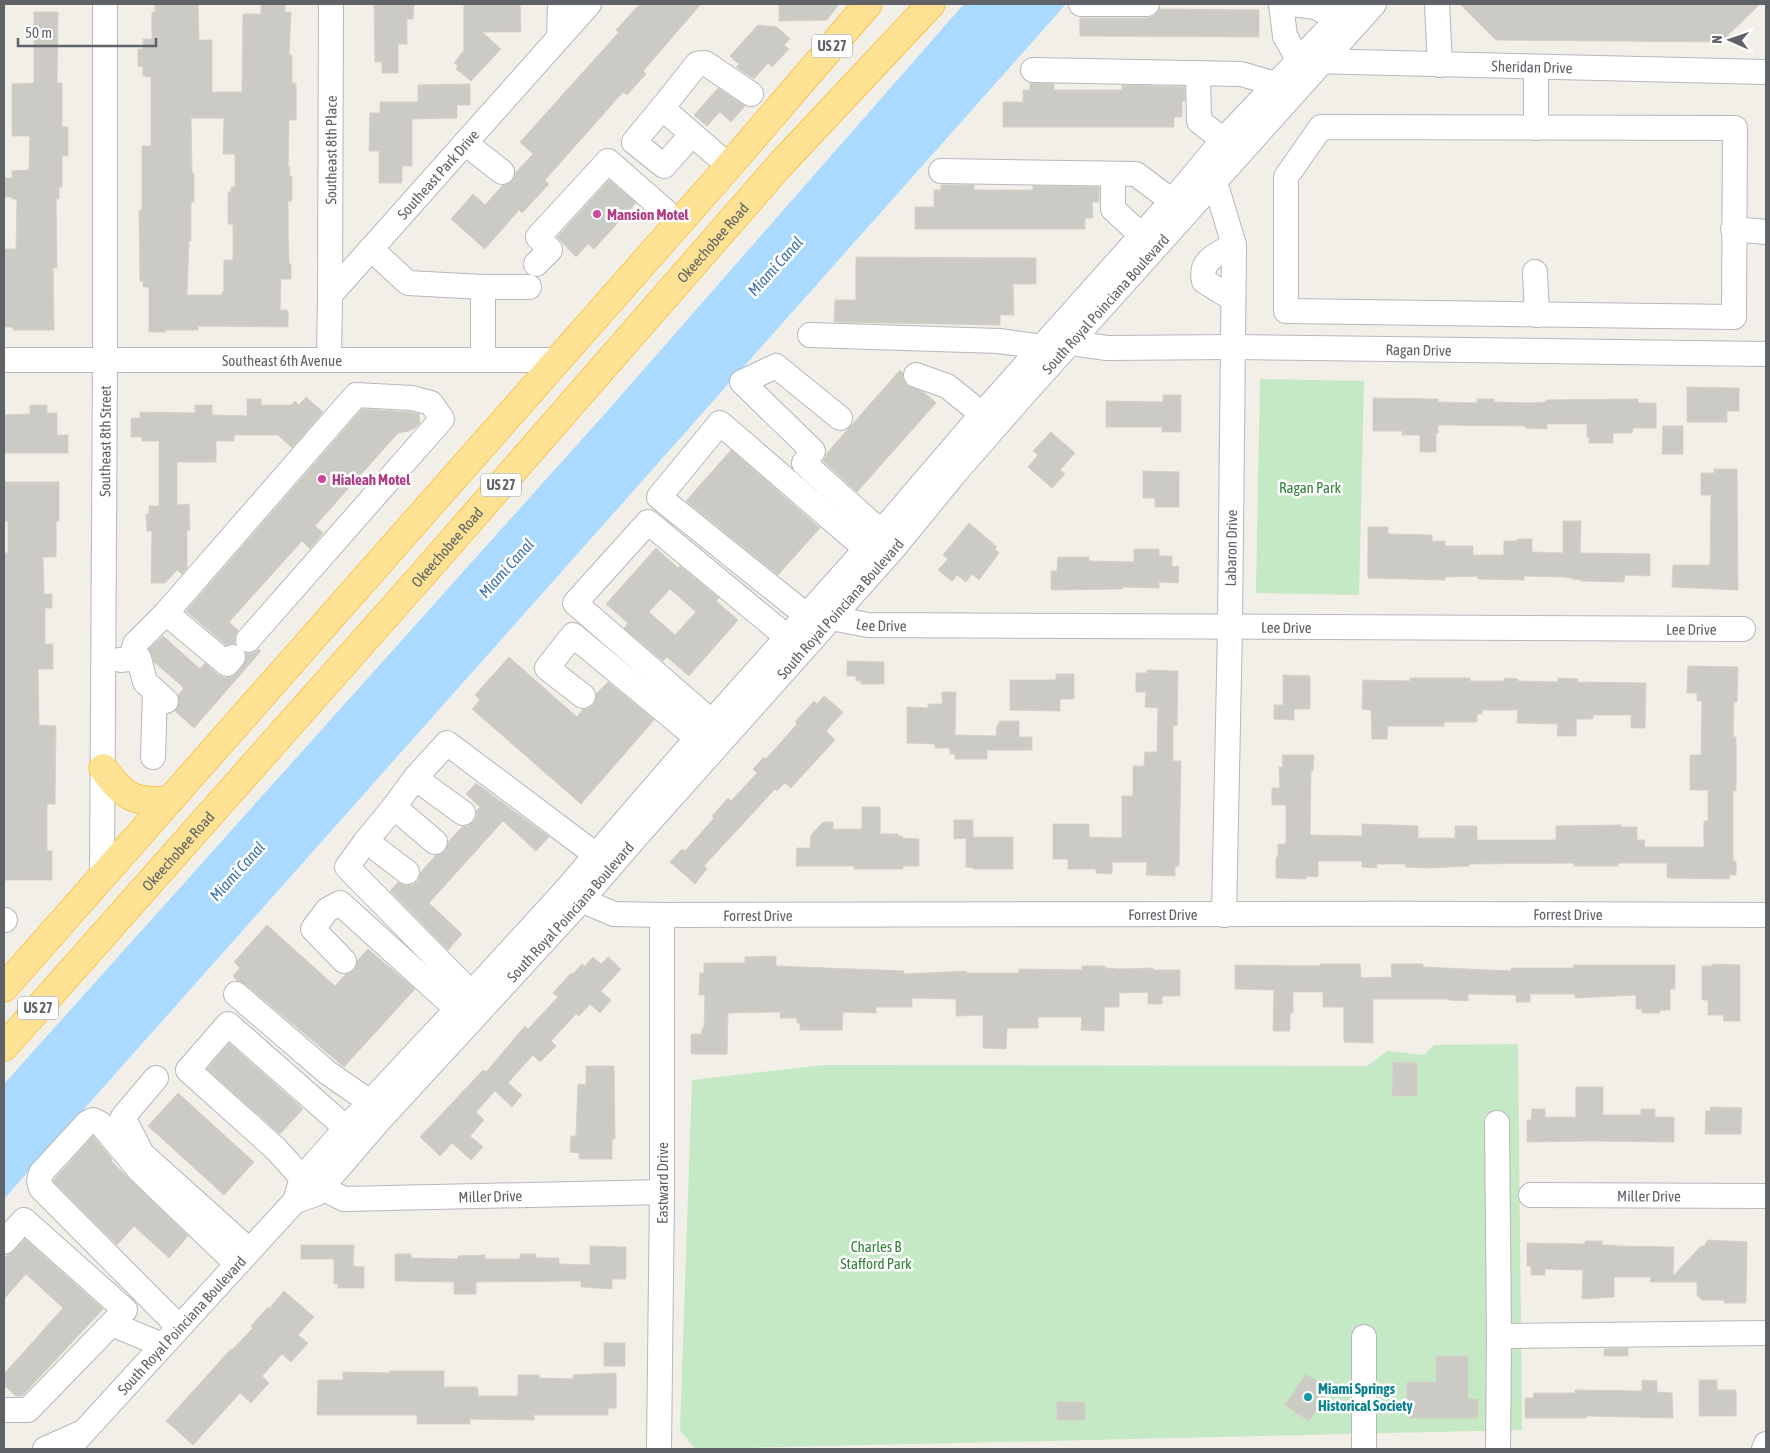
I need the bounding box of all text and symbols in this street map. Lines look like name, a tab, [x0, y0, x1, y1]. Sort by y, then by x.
scale bar	[18, 15, 155, 47]
north arrow	[1705, 15, 1755, 65]
text: 50 m	[25, 24, 52, 41]
road number: US 27	[812, 34, 852, 58]
text: N	[1709, 35, 1725, 44]
street label: Sheridan Drive	[1491, 57, 1573, 76]
street label: Southeast 8th Place	[322, 95, 339, 205]
street label: Southeast Park Drive	[393, 126, 482, 222]
street label: Okeechobee Road	[673, 199, 752, 286]
place label: Mansion Motel	[607, 206, 690, 223]
marker: Mansion Motel	[591, 208, 603, 220]
street label: South Royal Poinciana Boulevard	[1038, 230, 1172, 377]
water label: Miami Canal	[744, 233, 806, 299]
street label: Ragan Drive	[1385, 341, 1452, 358]
street label: Southeast 6th Avenue	[222, 352, 342, 369]
street label: Southeast 8th Street	[96, 385, 113, 497]
place label: Hialeah Motel	[332, 471, 411, 488]
marker: Hialeah Motel	[316, 473, 328, 485]
road number: US 27	[481, 474, 521, 496]
park label: Ragan Park	[1279, 479, 1341, 496]
street label: Okeechobee Road	[408, 504, 486, 590]
street label: Labaron Drive	[1222, 509, 1240, 587]
water label: Miami Canal	[475, 535, 537, 601]
street label: South Royal Poinciana Boulevard	[773, 535, 907, 682]
street label: Lee Drive	[855, 614, 907, 634]
street label: Lee Drive	[1261, 618, 1312, 636]
street label: Lee Drive	[1666, 620, 1717, 637]
street label: Okeechobee Road	[138, 808, 217, 894]
water label: Miami Canal	[206, 838, 268, 904]
street label: South Royal Poinciana Boulevard	[503, 838, 637, 985]
street label: Forrest Drive	[1128, 905, 1198, 923]
street label: Forrest Drive	[1533, 905, 1603, 923]
street label: Forrest Drive	[723, 906, 793, 923]
road number: US 27	[18, 996, 58, 1020]
street label: Eastward Drive	[653, 1142, 671, 1224]
street label: Miller Drive	[458, 1187, 523, 1205]
street label: Miller Drive	[1617, 1187, 1681, 1204]
park label: Charles B Stafford Park	[840, 1238, 912, 1272]
street label: South Royal Poinciana Boulevard	[114, 1252, 249, 1398]
place label: Miami Springs Historical Society	[1318, 1380, 1414, 1414]
marker: Miami Springs Historical Society	[1302, 1391, 1314, 1403]

